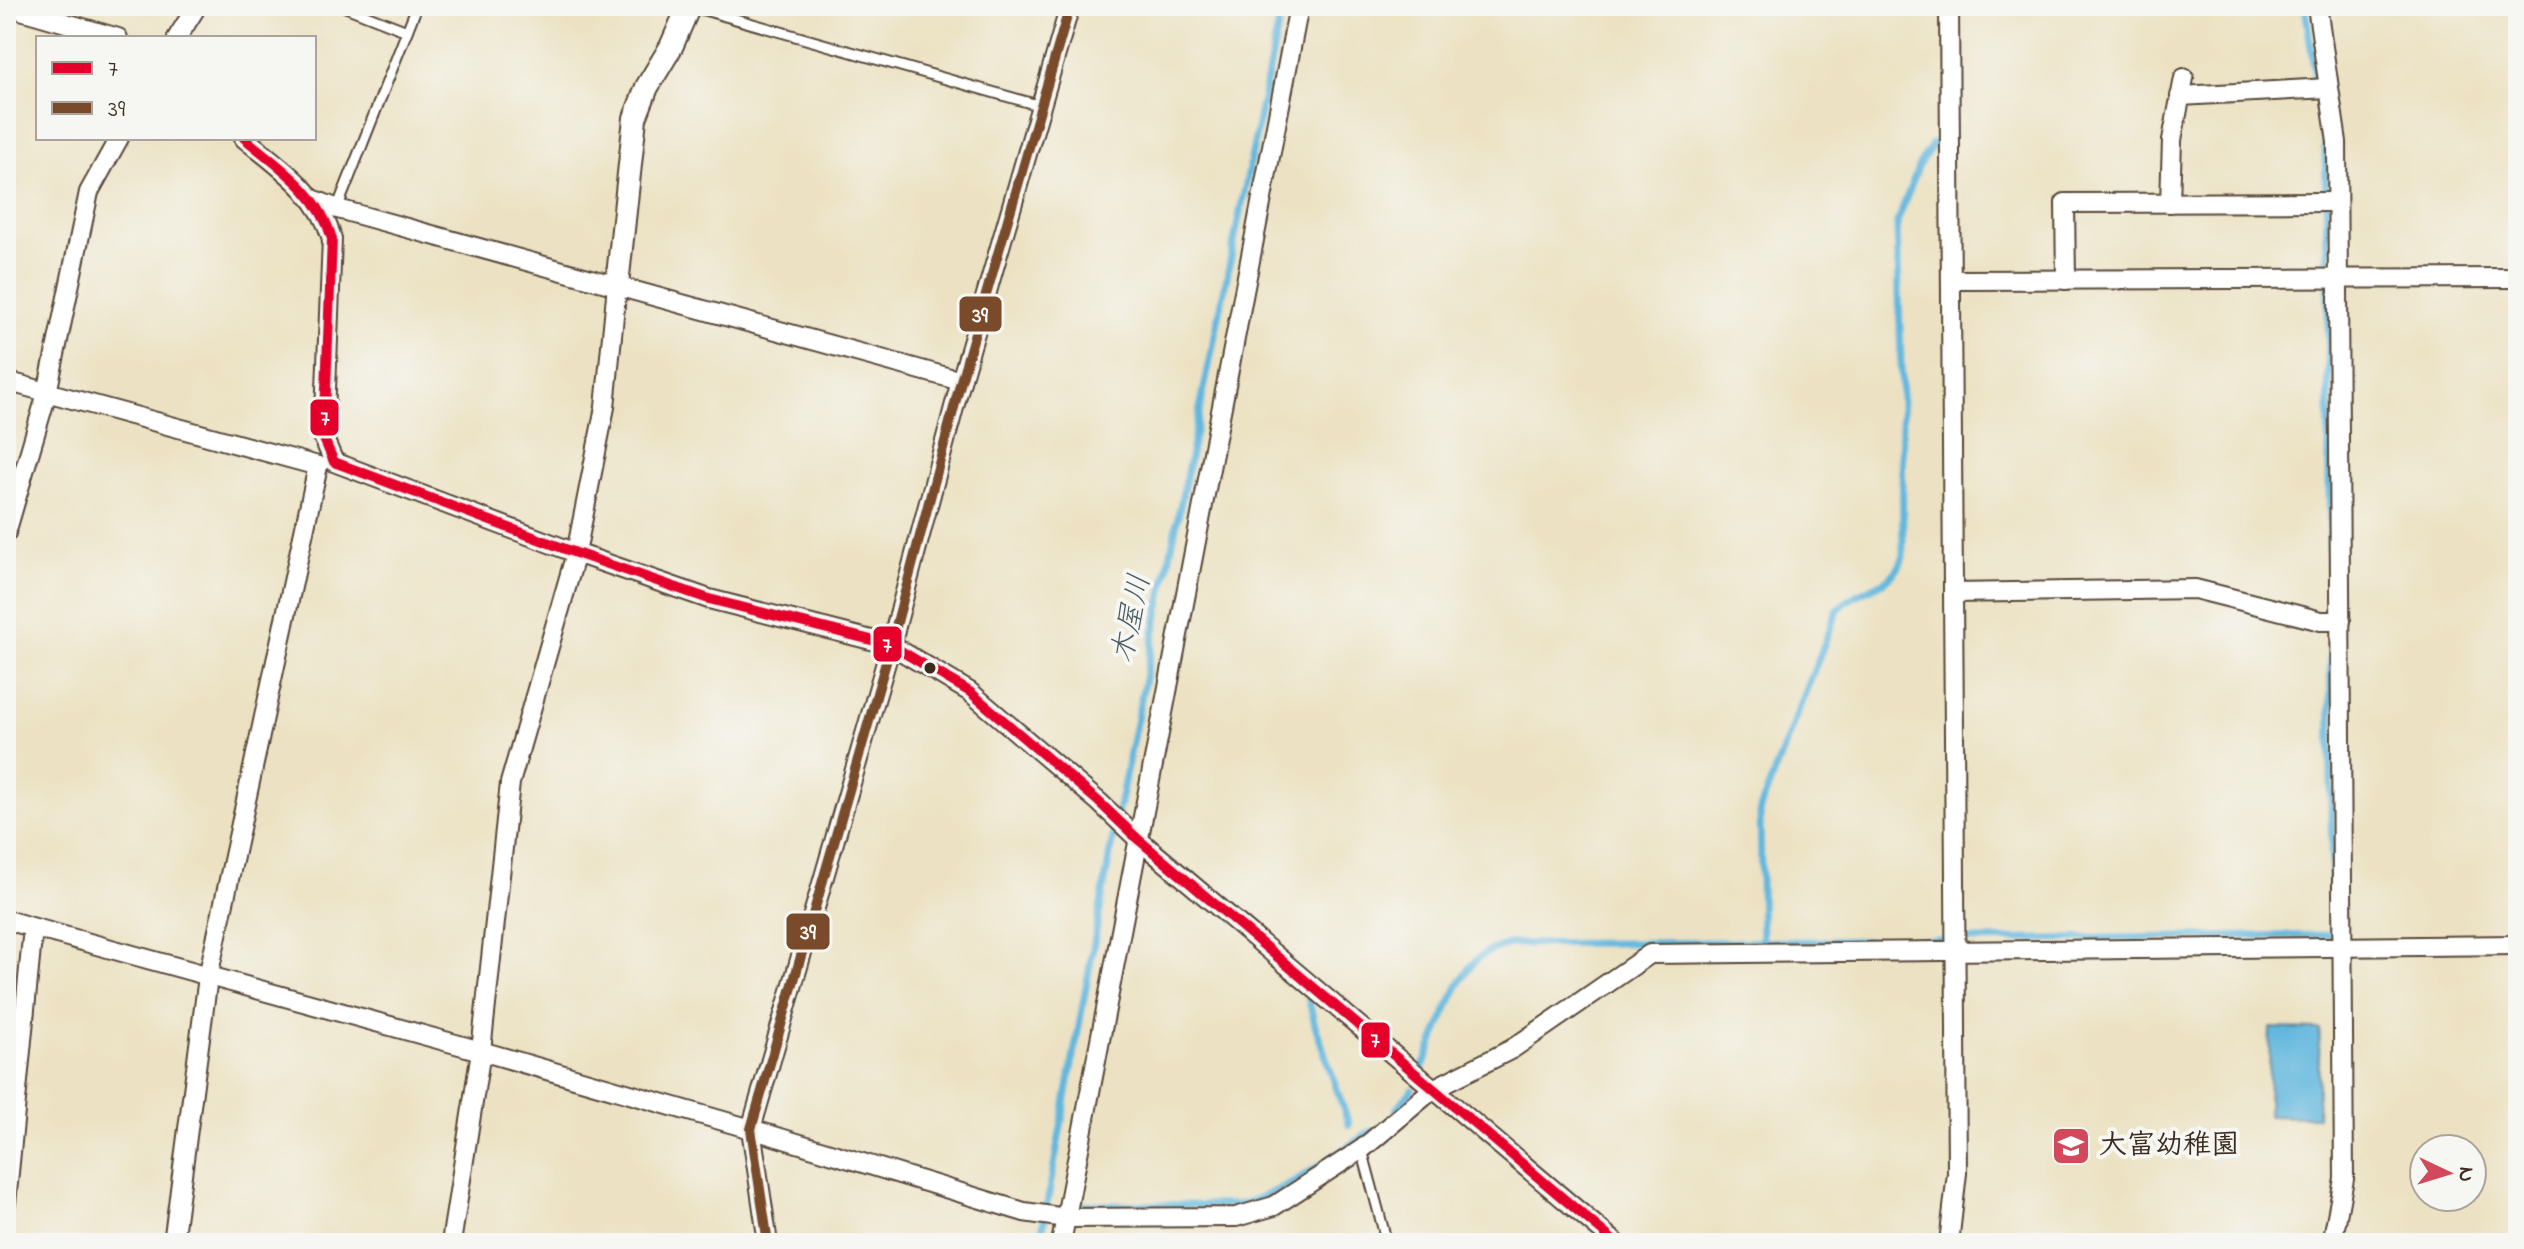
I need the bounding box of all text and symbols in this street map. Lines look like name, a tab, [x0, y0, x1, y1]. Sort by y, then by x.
legend	[36, 36, 316, 140]
text: 7	[108, 53, 118, 88]
text: 39	[108, 93, 126, 128]
line badge: 39	[958, 295, 1003, 333]
text: 39	[971, 301, 988, 333]
line badge: 7	[309, 398, 340, 437]
text: 7	[320, 404, 330, 436]
water label: 木屋川	[1102, 570, 1164, 668]
line badge: 7	[872, 625, 903, 663]
text: 7	[882, 631, 892, 663]
unlabelled marker	[922, 660, 938, 676]
line badge: 39	[785, 912, 831, 951]
text: 39	[799, 918, 816, 950]
line badge: 7	[1360, 1021, 1391, 1059]
text: 7	[1370, 1026, 1380, 1058]
school or university icon: 大富幼稚園	[2050, 1125, 2092, 1167]
place label: 大富幼稚園	[2099, 1126, 2239, 1167]
north arrow	[2408, 1133, 2488, 1213]
text: N	[2448, 1166, 2481, 1183]

